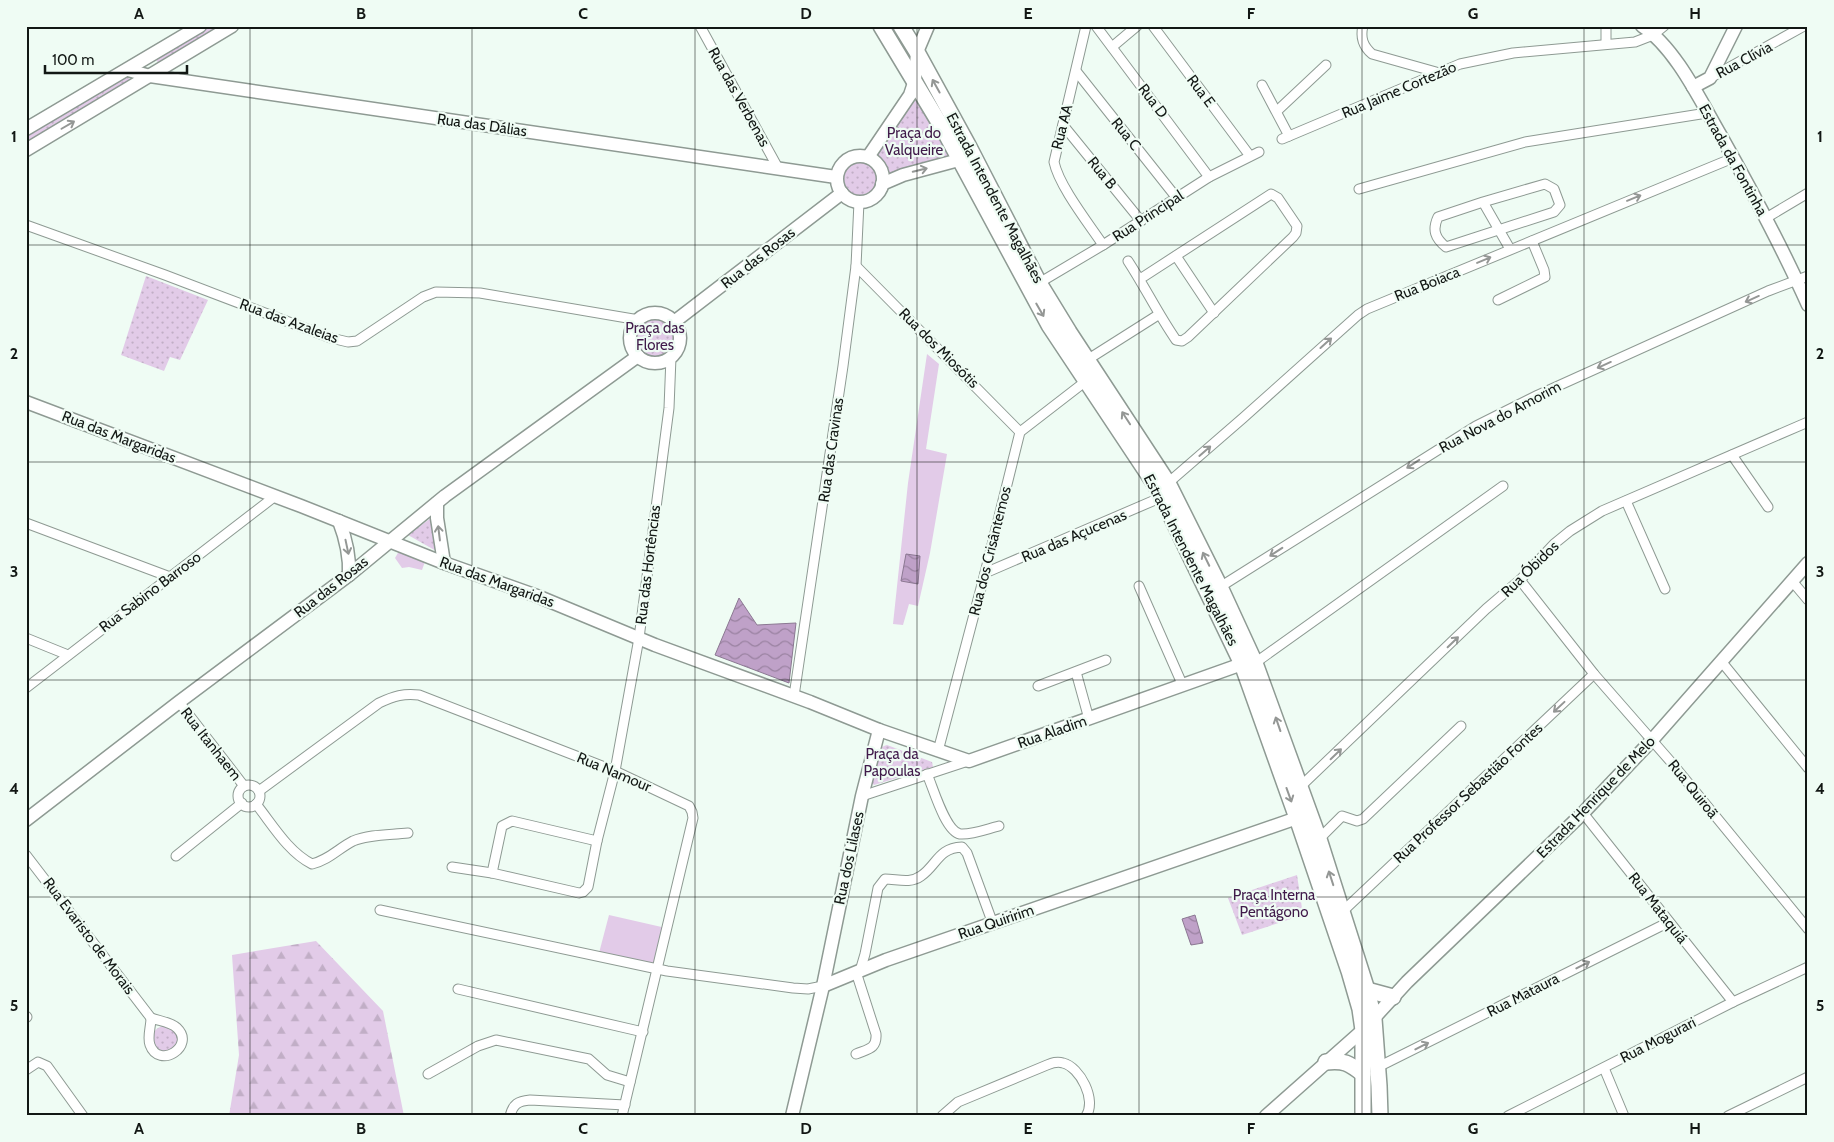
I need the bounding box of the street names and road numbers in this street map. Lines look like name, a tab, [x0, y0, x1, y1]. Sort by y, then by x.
street label: Rua Clívia	[1713, 37, 1776, 82]
street label: Rua das Verbenas	[704, 44, 774, 150]
street label: Rua Jaime Cortezão	[1339, 58, 1459, 122]
street label: Rua E	[1183, 71, 1219, 111]
street label: Rua D	[1134, 80, 1172, 122]
street label: Estrada da Fontinha	[1695, 101, 1772, 220]
street label: Rua AA	[1048, 102, 1076, 151]
street label: Rua das Dálias	[436, 110, 528, 140]
street label: Estrada Intendente Magalhães	[942, 110, 1048, 286]
street label: Rua C	[1108, 114, 1144, 154]
street label: Rua B	[1084, 153, 1120, 193]
street label: Rua Principal	[1109, 186, 1187, 246]
street label: Rua das Rosas	[717, 223, 799, 293]
street label: Rua Boiaca	[1392, 262, 1463, 305]
street label: Rua das Azaleias	[237, 295, 341, 347]
street label: Rua dos Miosótis	[895, 304, 983, 392]
street label: Rua Nova do Amorim	[1436, 377, 1564, 457]
street label: Rua das Cravinas	[815, 397, 847, 503]
street label: Rua das Margaridas	[59, 407, 179, 467]
street label: Estrada Intendente Magalhães	[1140, 471, 1242, 649]
street label: Rua dos Crisântemos	[965, 485, 1015, 617]
street label: Rua das Hortências	[632, 504, 664, 626]
street label: Rua das Açucenas	[1019, 506, 1129, 566]
street label: Rua Óbidos	[1497, 536, 1563, 601]
street label: Rua Sabino Barroso	[95, 548, 205, 636]
street label: Rua das Rosas	[290, 552, 372, 622]
street label: Rua das Margaridas	[437, 553, 557, 611]
street label: Rua Itanhaem	[177, 704, 245, 784]
street label: Rua Aladim	[1015, 712, 1089, 752]
street label: Rua Professor Sebastião Fontes	[1390, 719, 1546, 867]
street label: Estrada Henrique de Melo	[1533, 732, 1659, 862]
street label: Rua Namour	[574, 748, 654, 796]
street label: Rua Quiroã	[1664, 756, 1722, 822]
street label: Rua dos Lilases	[830, 810, 868, 906]
street label: Rua Mataquiá	[1625, 869, 1692, 948]
street label: Rua Evaristo de Morais	[39, 874, 139, 998]
street label: Rua Quiririm	[956, 901, 1036, 943]
street label: Rua Mataura	[1484, 969, 1563, 1021]
street label: Rua Mogurari	[1617, 1013, 1699, 1067]

